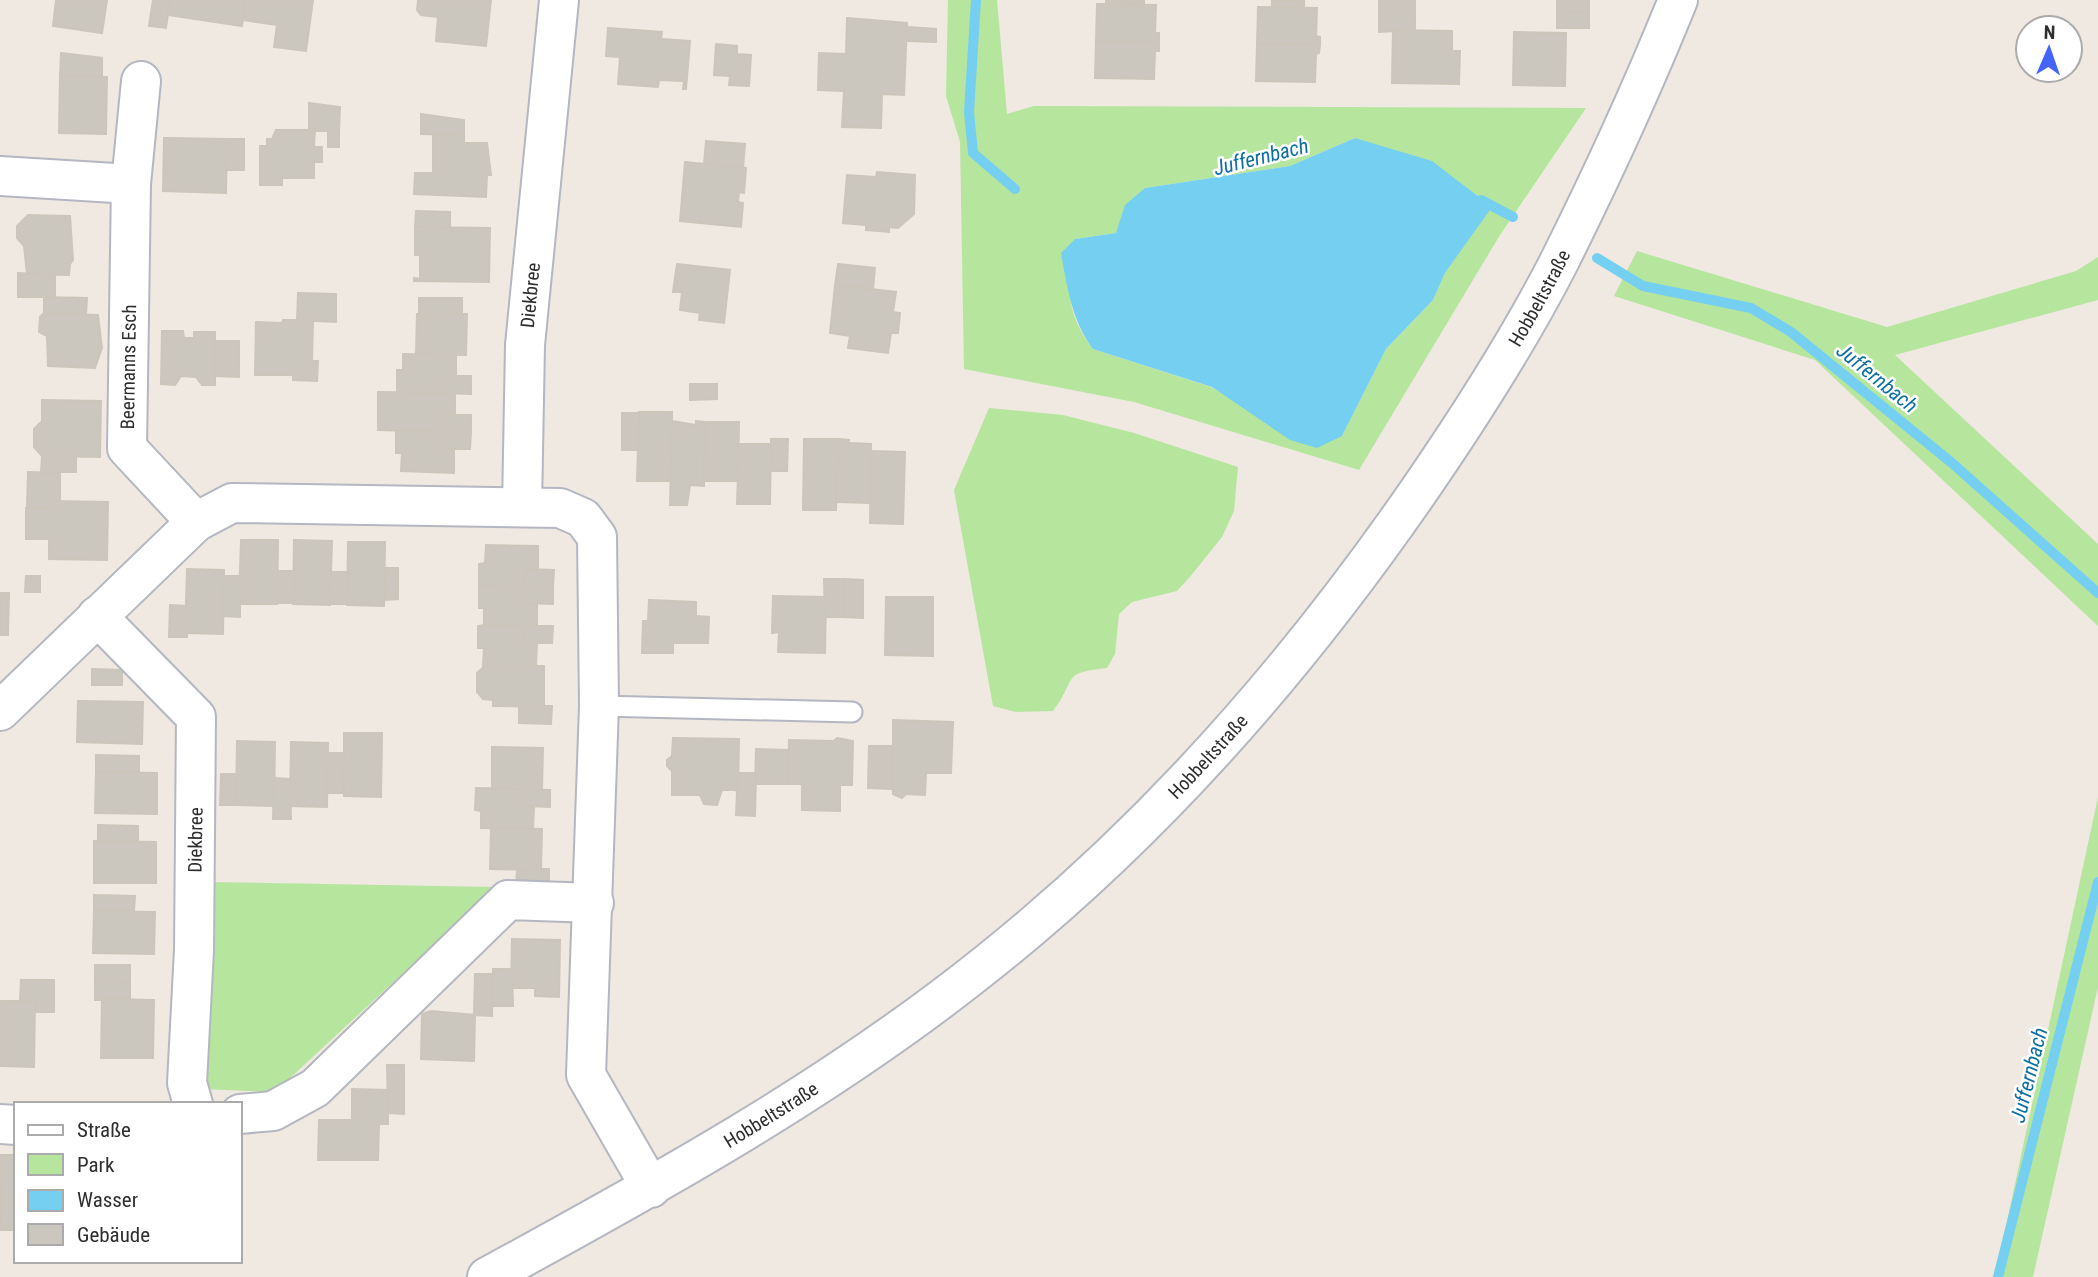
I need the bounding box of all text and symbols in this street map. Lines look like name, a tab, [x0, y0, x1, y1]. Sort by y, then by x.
north arrow	[2014, 14, 2084, 84]
text: N	[2043, 21, 2056, 44]
water label: Juffernbach	[1211, 134, 1311, 180]
street label: Hobbeltstraße	[1504, 246, 1575, 351]
street label: Diekbree	[516, 261, 545, 329]
street label: Beermanns Esch	[116, 304, 141, 430]
water label: Juffernbach	[1832, 338, 1922, 418]
street label: Hobbeltstraße	[1164, 710, 1253, 804]
street label: Diekbree	[183, 807, 208, 873]
water label: Juffernbach	[2006, 1025, 2052, 1125]
street label: Hobbeltstraße	[720, 1077, 823, 1153]
legend	[14, 1102, 242, 1263]
text: Straße	[77, 1118, 131, 1142]
text: Park	[77, 1153, 115, 1177]
text: Wasser	[77, 1188, 138, 1212]
text: Gebäude	[77, 1223, 150, 1247]

